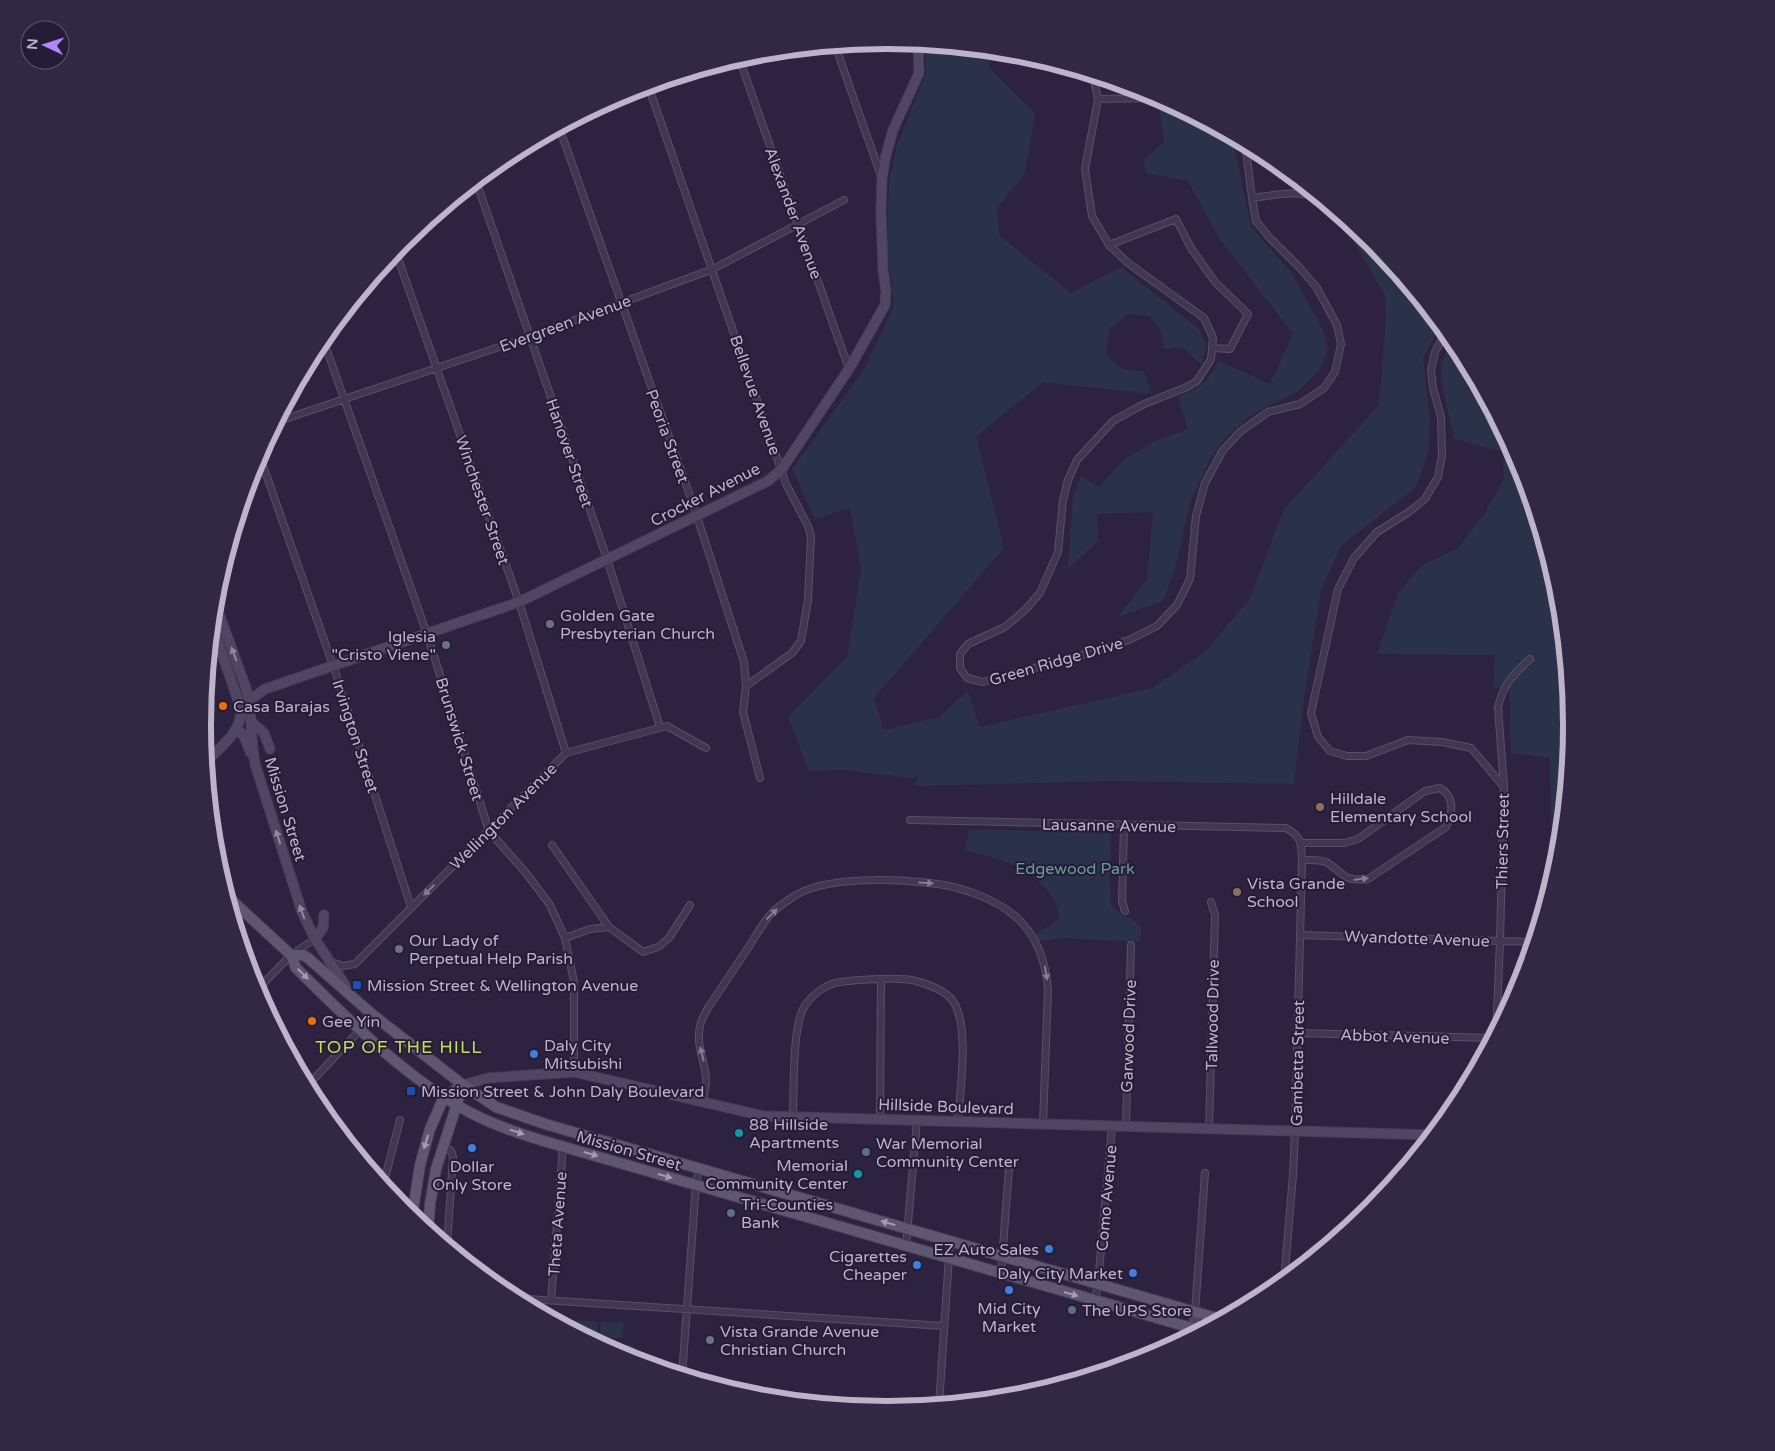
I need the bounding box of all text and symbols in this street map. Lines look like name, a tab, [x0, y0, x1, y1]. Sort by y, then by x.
north arrow	[20, 20, 70, 70]
text: N	[24, 38, 41, 50]
street label: Alexander Avenue	[760, 145, 826, 282]
street label: Evergreen Avenue	[497, 291, 634, 357]
street label: Bellevue Avenue	[725, 333, 785, 458]
street label: Peoria Street	[641, 387, 693, 486]
street label: Hanover Street	[541, 396, 597, 510]
street label: Winchester Street	[450, 433, 514, 568]
street label: Crocker Avenue	[647, 459, 764, 531]
place label: Golden Gate Presbyterian Church	[560, 606, 715, 644]
marker: Golden Gate Presbyterian Church	[544, 618, 556, 630]
place label: Iglesia "Cristo Viene"	[331, 627, 436, 665]
street label: Green Ridge Drive	[987, 633, 1125, 691]
marker: Iglesia "Cristo Viene"	[440, 639, 452, 651]
one-way arrow	[230, 646, 238, 661]
street label: Brunswick Street	[431, 675, 487, 803]
street label: Irvington Street	[327, 677, 383, 796]
place label: Casa Barajas	[233, 697, 330, 717]
marker: Casa Barajas	[217, 700, 229, 712]
street label: Mission Street	[260, 755, 310, 864]
street label: Wellington Avenue	[446, 759, 561, 874]
place label: Hilldale Elementary School	[1330, 789, 1472, 827]
street label: Thiers Street	[1492, 793, 1514, 889]
marker: Hilldale Elementary School	[1314, 801, 1326, 813]
street label: Lausanne Avenue	[1042, 815, 1176, 837]
one-way arrow	[274, 830, 282, 845]
park label: Edgewood Park	[1015, 859, 1135, 879]
place label: Vista Grande School	[1247, 874, 1345, 912]
one-way arrow	[1354, 875, 1370, 883]
one-way arrow	[918, 880, 934, 888]
one-way arrow	[423, 884, 435, 896]
marker: Vista Grande School	[1231, 886, 1243, 898]
one-way arrow	[298, 904, 306, 919]
one-way arrow	[766, 908, 778, 920]
street label: Wyandotte Avenue	[1344, 926, 1490, 952]
place label: Our Lady of Perpetual Help Parish	[409, 931, 573, 969]
marker: Our Lady of Perpetual Help Parish	[393, 943, 405, 955]
street label: Tallwood Drive	[1202, 959, 1224, 1071]
one-way arrow	[1042, 965, 1050, 981]
one-way arrow	[297, 968, 309, 980]
place label: Mission Street & Wellington Avenue	[367, 976, 638, 996]
marker: Mission Street & Wellington Avenue	[351, 979, 363, 991]
street label: Garwood Drive	[1117, 979, 1141, 1093]
street label: Gambetta Street	[1287, 1000, 1309, 1126]
place label: Gee Yin	[322, 1012, 380, 1032]
marker: Gee Yin	[306, 1015, 318, 1027]
street label: Abbot Avenue	[1340, 1025, 1450, 1049]
district label: TOP OF THE HILL	[315, 1036, 483, 1058]
place label: Daly City Mitsubishi	[544, 1036, 622, 1074]
one-way arrow	[698, 1046, 706, 1061]
marker: Daly City Mitsubishi	[528, 1048, 540, 1060]
place label: Mission Street & John Daly Boulevard	[421, 1082, 704, 1102]
marker: Mission Street & John Daly Boulevard	[405, 1085, 417, 1097]
street label: Hillside Boulevard	[878, 1095, 1014, 1119]
place label: 88 Hillside Apartments	[749, 1115, 839, 1153]
street label: Mission Street	[574, 1126, 683, 1175]
marker: 88 Hillside Apartments	[733, 1127, 745, 1139]
one-way arrow	[510, 1128, 525, 1136]
place label: War Memorial Community Center	[876, 1134, 1020, 1172]
one-way arrow	[422, 1135, 430, 1150]
marker: Dollar Only Store	[466, 1142, 478, 1154]
street label: Como Avenue	[1092, 1144, 1122, 1252]
marker: War Memorial Community Center	[860, 1146, 872, 1158]
one-way arrow	[583, 1151, 598, 1159]
place label: Memorial Community Center	[705, 1156, 849, 1194]
place label: Dollar Only Store	[432, 1157, 512, 1195]
marker: Memorial Community Center	[852, 1168, 864, 1180]
street label: Theta Avenue	[544, 1171, 572, 1277]
one-way arrow	[657, 1172, 672, 1180]
place label: Tri-Counties Bank	[741, 1195, 833, 1233]
marker: Tri-Counties Bank	[725, 1207, 737, 1219]
one-way arrow	[881, 1218, 896, 1226]
place label: EZ Auto Sales	[934, 1240, 1039, 1260]
marker: EZ Auto Sales	[1043, 1243, 1055, 1255]
place label: Cigarettes Cheaper	[829, 1247, 908, 1285]
marker: Cigarettes Cheaper	[911, 1259, 923, 1271]
place label: Daly City Market	[997, 1264, 1123, 1284]
marker: Daly City Market	[1127, 1267, 1139, 1279]
marker: Mid City Market	[1003, 1284, 1015, 1296]
one-way arrow	[1064, 1290, 1079, 1298]
place label: Mid City Market	[977, 1299, 1041, 1337]
place label: The UPS Store	[1082, 1301, 1192, 1321]
marker: The UPS Store	[1066, 1304, 1078, 1316]
place label: Vista Grande Avenue Christian Church	[720, 1322, 879, 1360]
marker: Vista Grande Avenue Christian Church	[704, 1334, 716, 1346]

